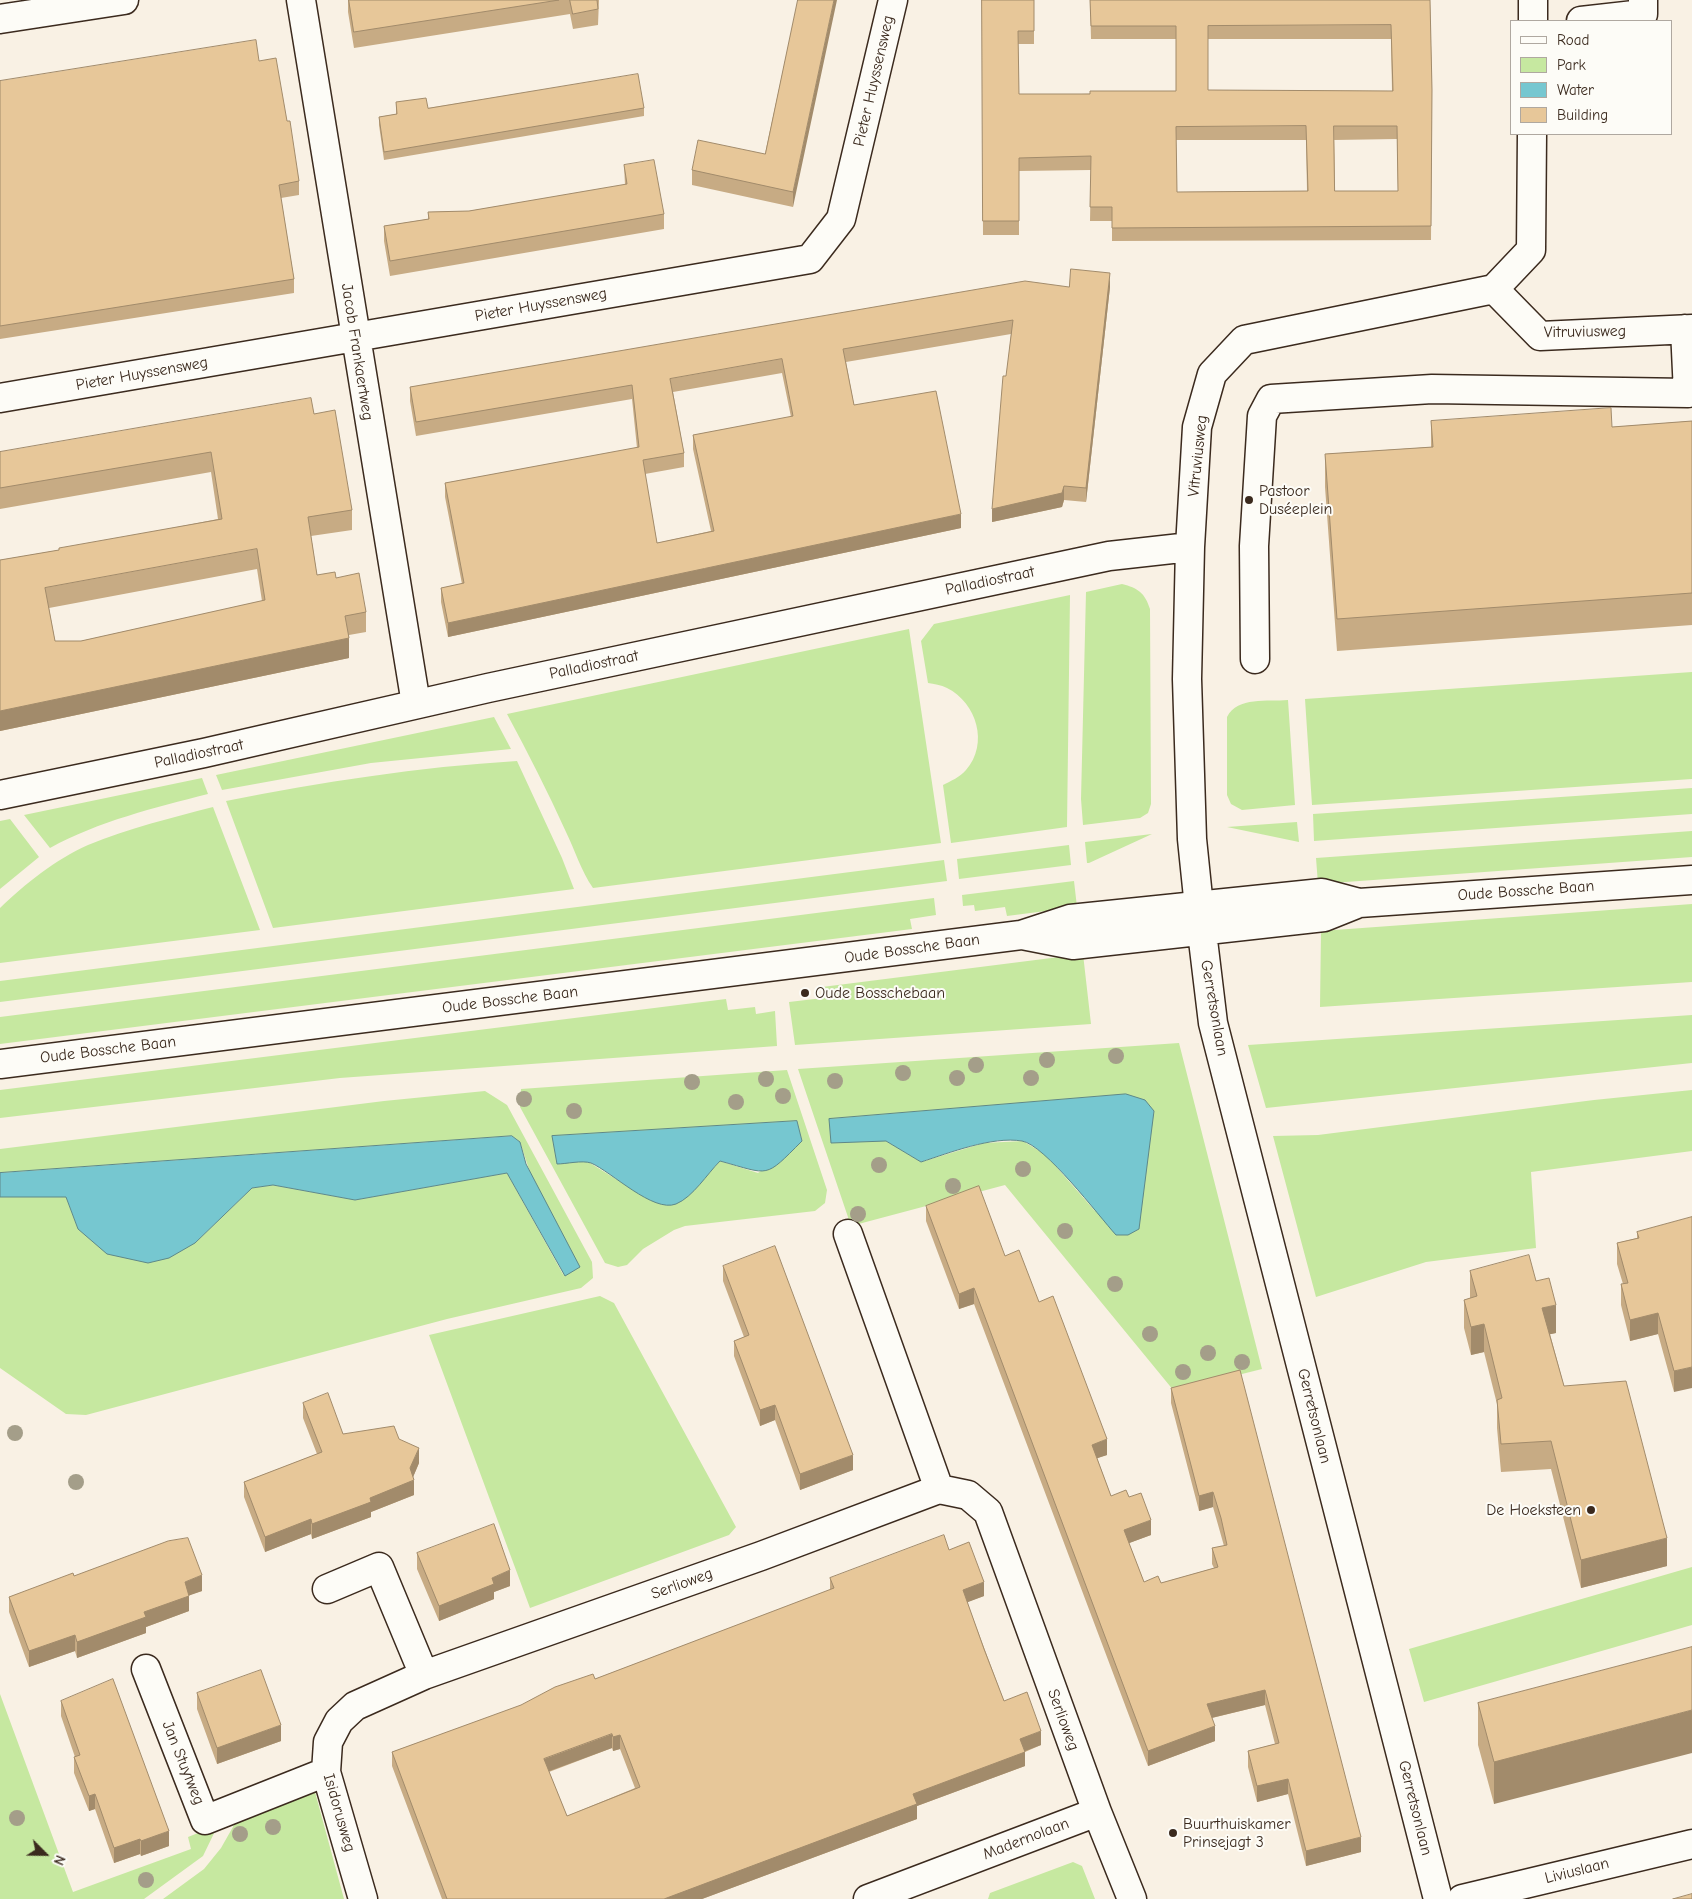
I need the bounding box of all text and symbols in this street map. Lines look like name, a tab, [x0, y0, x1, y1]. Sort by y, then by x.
street label: Pieter Huyssensweg	[850, 14, 898, 148]
legend	[1510, 20, 1672, 135]
text: Road	[1557, 31, 1589, 49]
text: Park	[1557, 56, 1586, 74]
text: Water	[1557, 81, 1594, 99]
text: Building	[1557, 106, 1608, 124]
street label: Jacob Frankaertweg	[337, 282, 377, 422]
street label: Pieter Huyssensweg	[473, 284, 609, 326]
street label: Vitruviusweg	[1544, 322, 1626, 342]
street label: Pieter Huyssensweg	[74, 353, 210, 395]
street label: Vitruviusweg	[1184, 414, 1212, 498]
place label: Pastoor Duséeplein	[1259, 481, 1332, 519]
marker: Pastoor Duséeplein	[1243, 494, 1255, 506]
street label: Palladiostraat	[944, 562, 1036, 600]
street label: Palladiostraat	[548, 646, 640, 684]
street label: Palladiostraat	[153, 735, 245, 773]
street label: Oude Bossche Baan	[1457, 877, 1595, 905]
street label: Oude Bossche Baan	[843, 930, 981, 968]
street label: Gerretsonlaan	[1196, 958, 1232, 1058]
street label: Oude Bossche Baan	[441, 982, 579, 1018]
place label: Oude Bosschebaan	[815, 983, 945, 1003]
marker: Oude Bosschebaan	[799, 987, 811, 999]
street label: Oude Bossche Baan	[39, 1032, 177, 1068]
street label: Gerretsonlaan	[1293, 1366, 1335, 1466]
place label: De Hoeksteen	[1486, 1500, 1581, 1520]
marker: De Hoeksteen	[1585, 1504, 1597, 1516]
street label: Serlioweg	[648, 1564, 716, 1604]
street label: Serlioweg	[1043, 1686, 1083, 1754]
street label: Jan Stuytweg	[157, 1718, 209, 1808]
street label: Gerretsonlaan	[1394, 1758, 1436, 1858]
street label: Isidorusweg	[319, 1772, 359, 1854]
street label: Madernolaan	[980, 1814, 1072, 1864]
place label: Buurthuiskamer Prinsejagt 3	[1183, 1814, 1291, 1852]
marker: Buurthuiskamer Prinsejagt 3	[1167, 1827, 1179, 1839]
north arrow	[20, 1829, 70, 1879]
text: N	[50, 1853, 69, 1868]
street label: Liviuslaan	[1543, 1854, 1611, 1888]

